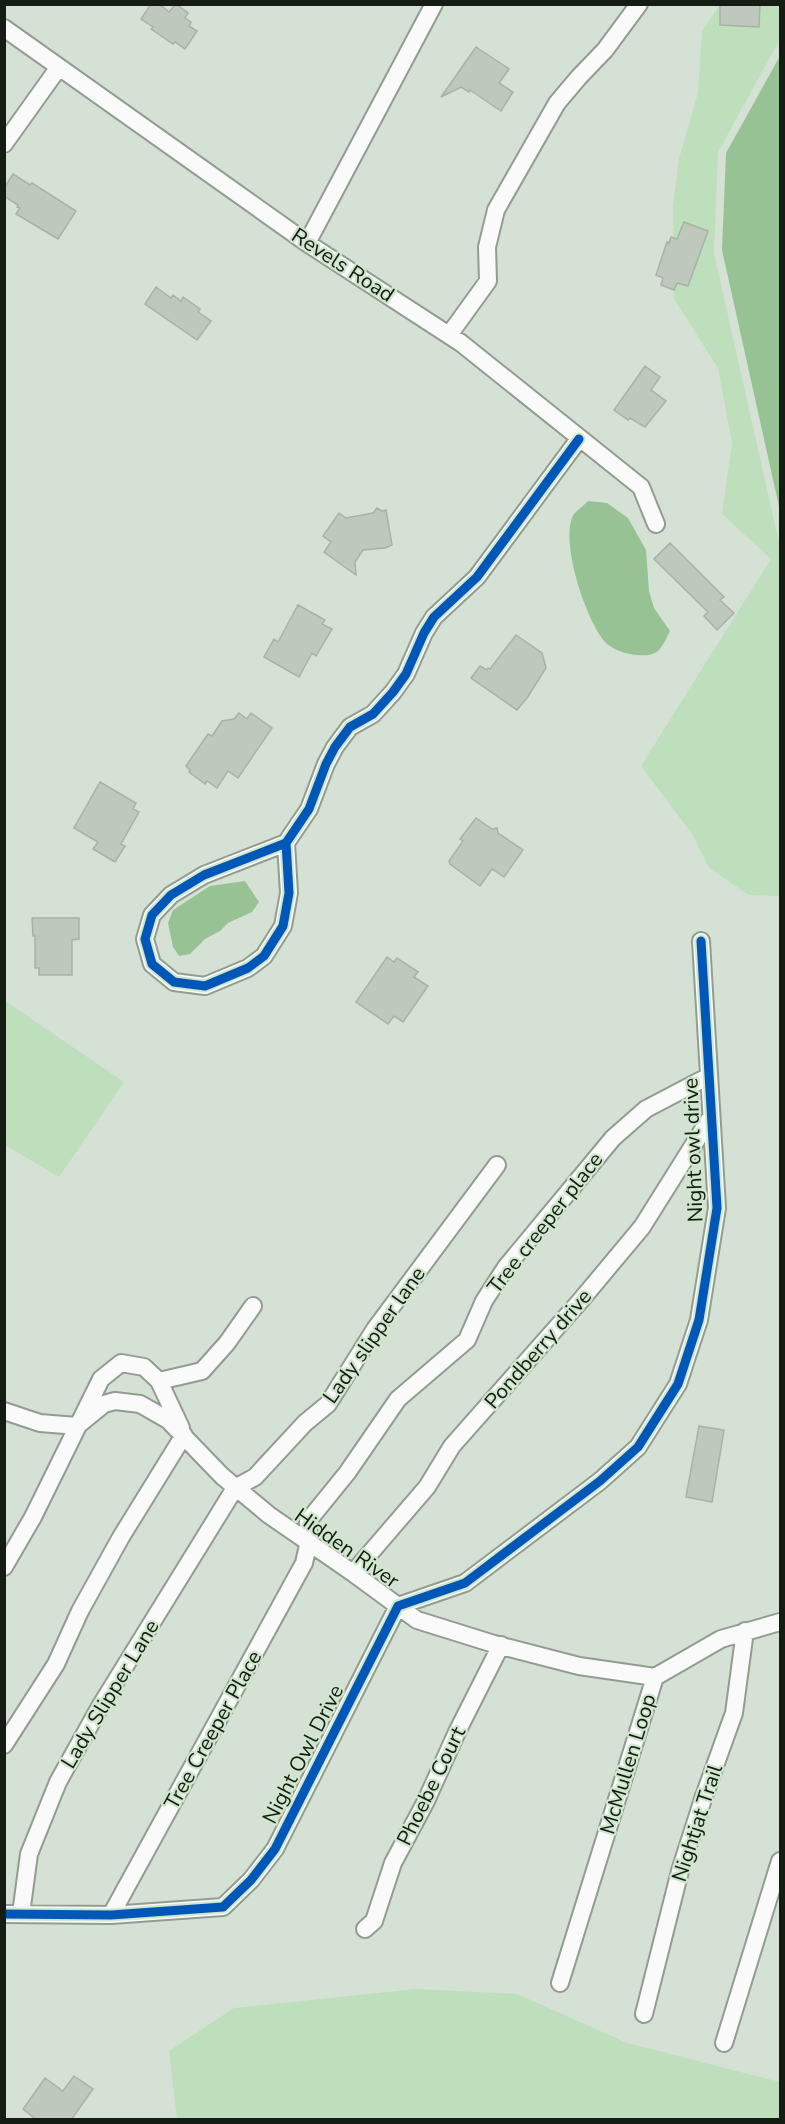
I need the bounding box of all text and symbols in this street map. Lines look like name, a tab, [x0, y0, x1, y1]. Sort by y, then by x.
street label: Revels Road	[286, 221, 400, 309]
street label: Night owl drive	[676, 1077, 710, 1223]
street label: Tree creeper place	[481, 1147, 609, 1299]
street label: Lady slipper lane	[316, 1261, 432, 1409]
street label: Pondberry drive	[478, 1283, 598, 1415]
street label: Hidden River	[289, 1502, 405, 1595]
street label: Lady Slipper Lane	[54, 1614, 166, 1774]
street label: Tree Creeper Place	[158, 1646, 268, 1814]
street label: Night Owl Drive	[256, 1680, 350, 1828]
street label: McMullen Loop	[593, 1691, 663, 1837]
street label: Phoebe Court	[390, 1721, 472, 1850]
street label: Nightjat Trail	[665, 1760, 729, 1885]

